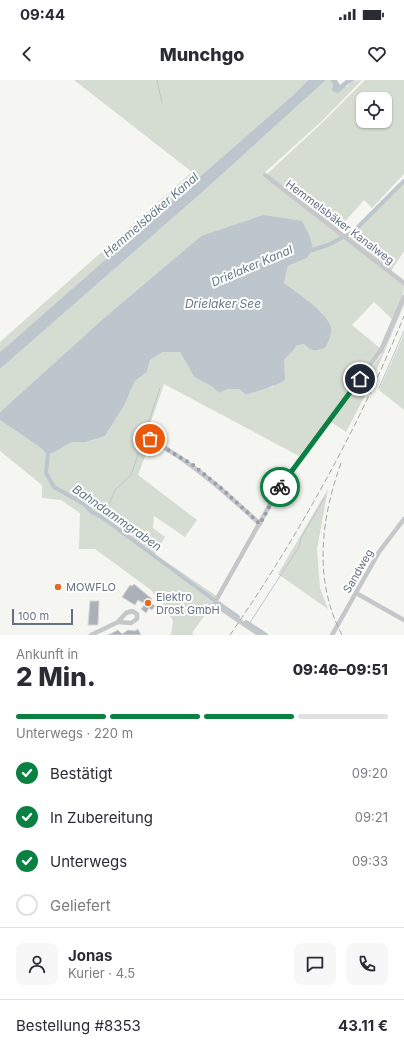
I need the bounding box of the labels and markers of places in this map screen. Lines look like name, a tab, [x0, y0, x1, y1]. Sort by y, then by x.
pin	[343, 362, 377, 396]
pin	[133, 422, 167, 456]
place label: MOWFLO	[66, 580, 116, 594]
marker: MOWFLO	[53, 582, 63, 592]
place label: Elektro Drost GmbH	[156, 590, 220, 617]
marker: Elektro Drost GmbH	[143, 598, 153, 608]

